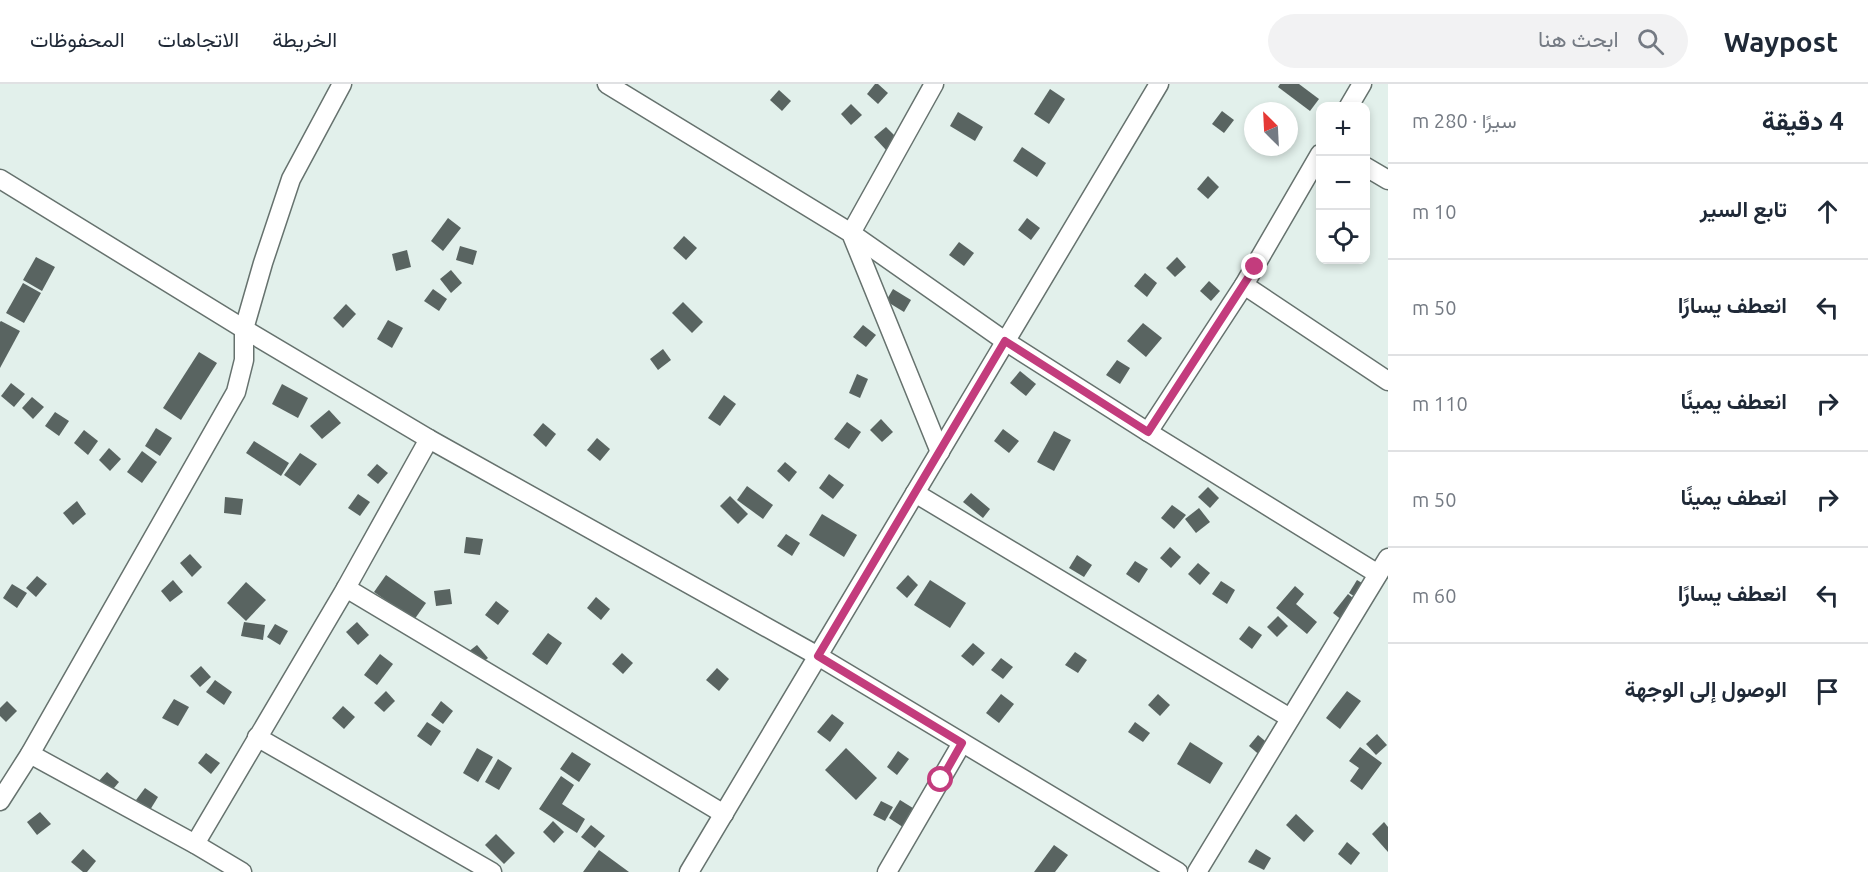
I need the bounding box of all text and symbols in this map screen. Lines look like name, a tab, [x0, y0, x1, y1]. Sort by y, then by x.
search box	[1268, 14, 1688, 68]
icon: search	[1634, 25, 1667, 58]
text: ابحث هنا	[1538, 26, 1619, 51]
text: Waypost	[1724, 26, 1838, 57]
text: المحفوظات	[30, 27, 125, 51]
text: الاتجاهات	[158, 27, 239, 51]
text: الخريطة	[272, 27, 337, 51]
north arrow	[1244, 102, 1298, 156]
map controls	[1316, 102, 1370, 264]
button: +	[1316, 102, 1370, 156]
text: 4 دقيقة	[1762, 106, 1844, 135]
text: سيرًا · 280 m	[1412, 109, 1517, 132]
button: −	[1316, 156, 1370, 210]
icon: ahead	[1811, 195, 1844, 228]
text: تابع السير	[1700, 196, 1787, 221]
text: 10 m	[1412, 200, 1456, 223]
button: locate	[1316, 210, 1370, 264]
route end	[1241, 253, 1267, 279]
icon: left	[1811, 291, 1844, 324]
text: انعطف يسارًا	[1678, 292, 1787, 317]
text: 50 m	[1412, 296, 1456, 319]
icon: right	[1811, 387, 1844, 420]
text: انعطف يمينًا	[1680, 388, 1787, 413]
text: 110 m	[1412, 392, 1468, 415]
icon: right	[1811, 483, 1844, 516]
text: انعطف يمينًا	[1680, 484, 1787, 509]
text: 50 m	[1412, 488, 1456, 511]
icon: left	[1811, 579, 1844, 612]
text: انعطف يسارًا	[1678, 580, 1787, 605]
text: 60 m	[1412, 584, 1456, 607]
icon: arrive	[1811, 675, 1844, 708]
text: الوصول إلى الوجهة	[1624, 676, 1787, 701]
route start	[927, 766, 953, 792]

